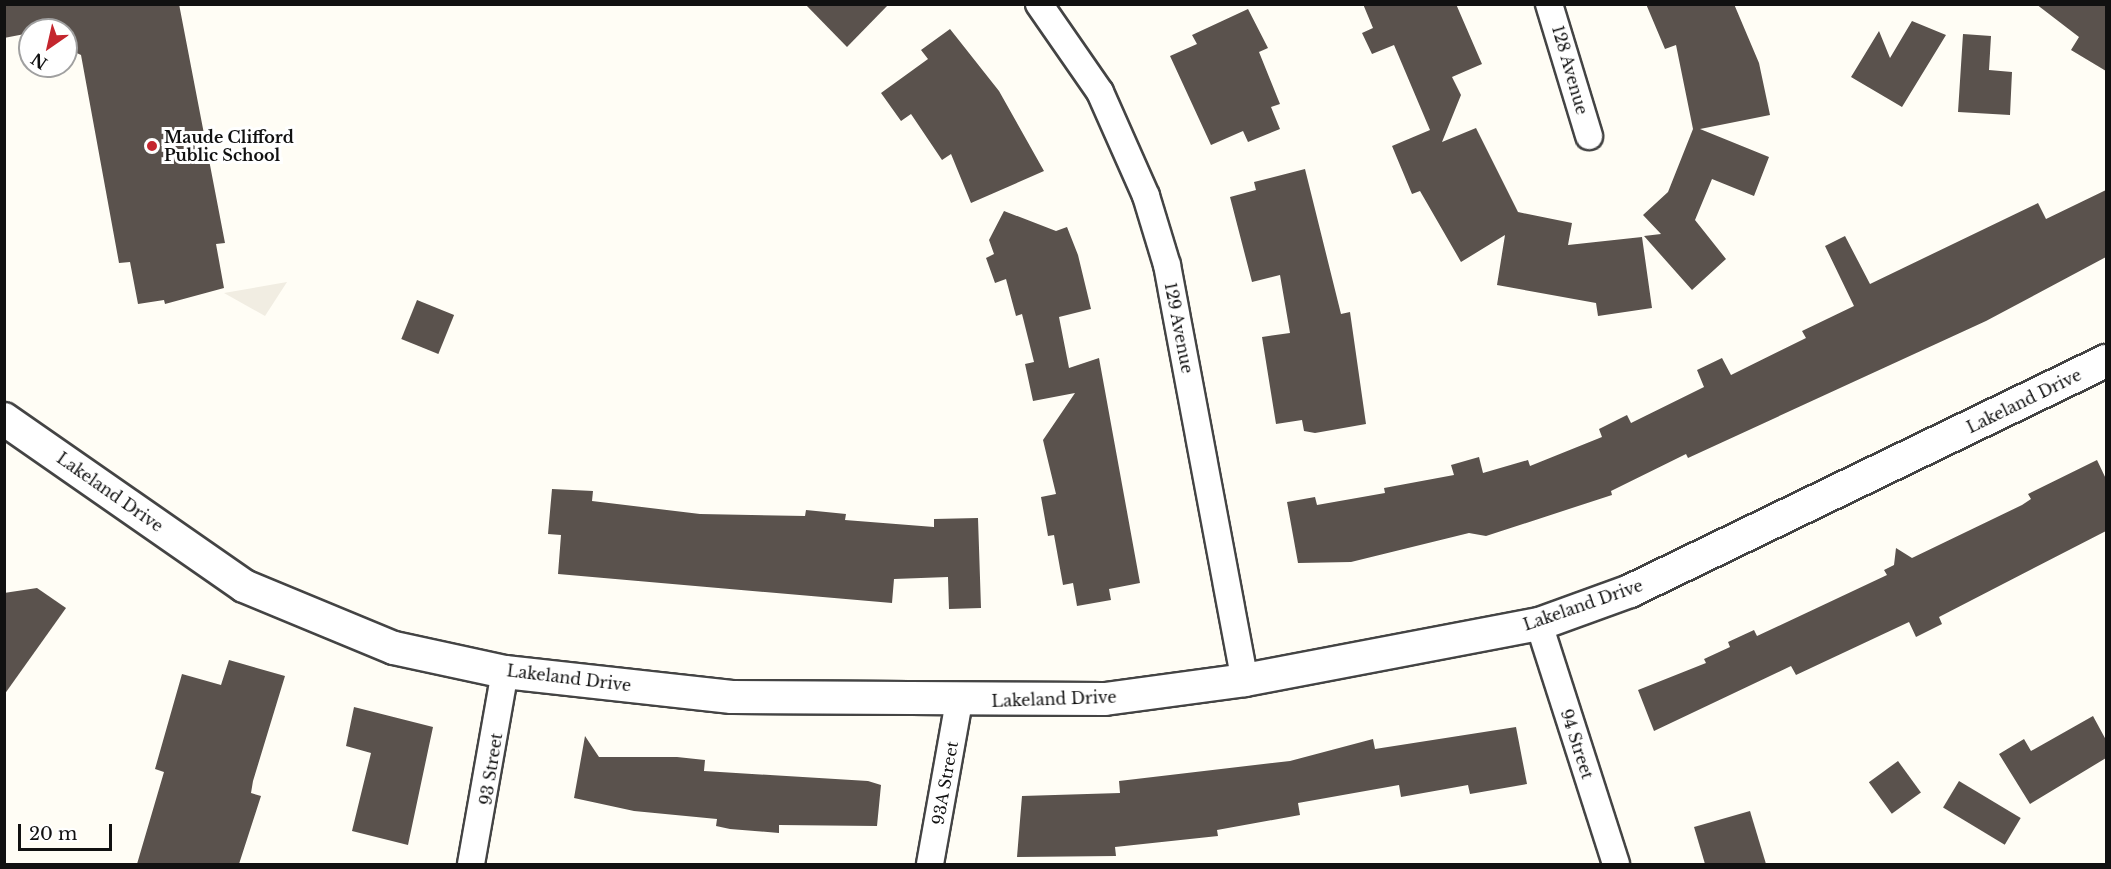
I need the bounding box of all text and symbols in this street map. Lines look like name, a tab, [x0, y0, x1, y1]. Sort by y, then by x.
north arrow	[18, 18, 78, 78]
street label: 128 Avenue	[1548, 23, 1592, 117]
text: N	[27, 49, 51, 74]
place label: Maude Clifford Public School	[164, 127, 294, 165]
marker: Maude Clifford Public School	[145, 139, 159, 153]
street label: 129 Avenue	[1161, 281, 1197, 375]
street label: Lakeland Drive	[1964, 365, 2084, 437]
street label: Lakeland Drive	[53, 448, 167, 536]
street label: Lakeland Drive	[1521, 576, 1645, 634]
street label: Lakeland Drive	[506, 661, 632, 695]
street label: Lakeland Drive	[991, 687, 1117, 711]
street label: 94 Street	[1557, 707, 1597, 781]
street label: 93 Street	[476, 732, 506, 806]
street label: 93A Street	[928, 739, 962, 827]
scale bar	[21, 812, 116, 850]
text: 20 m	[29, 823, 77, 845]

